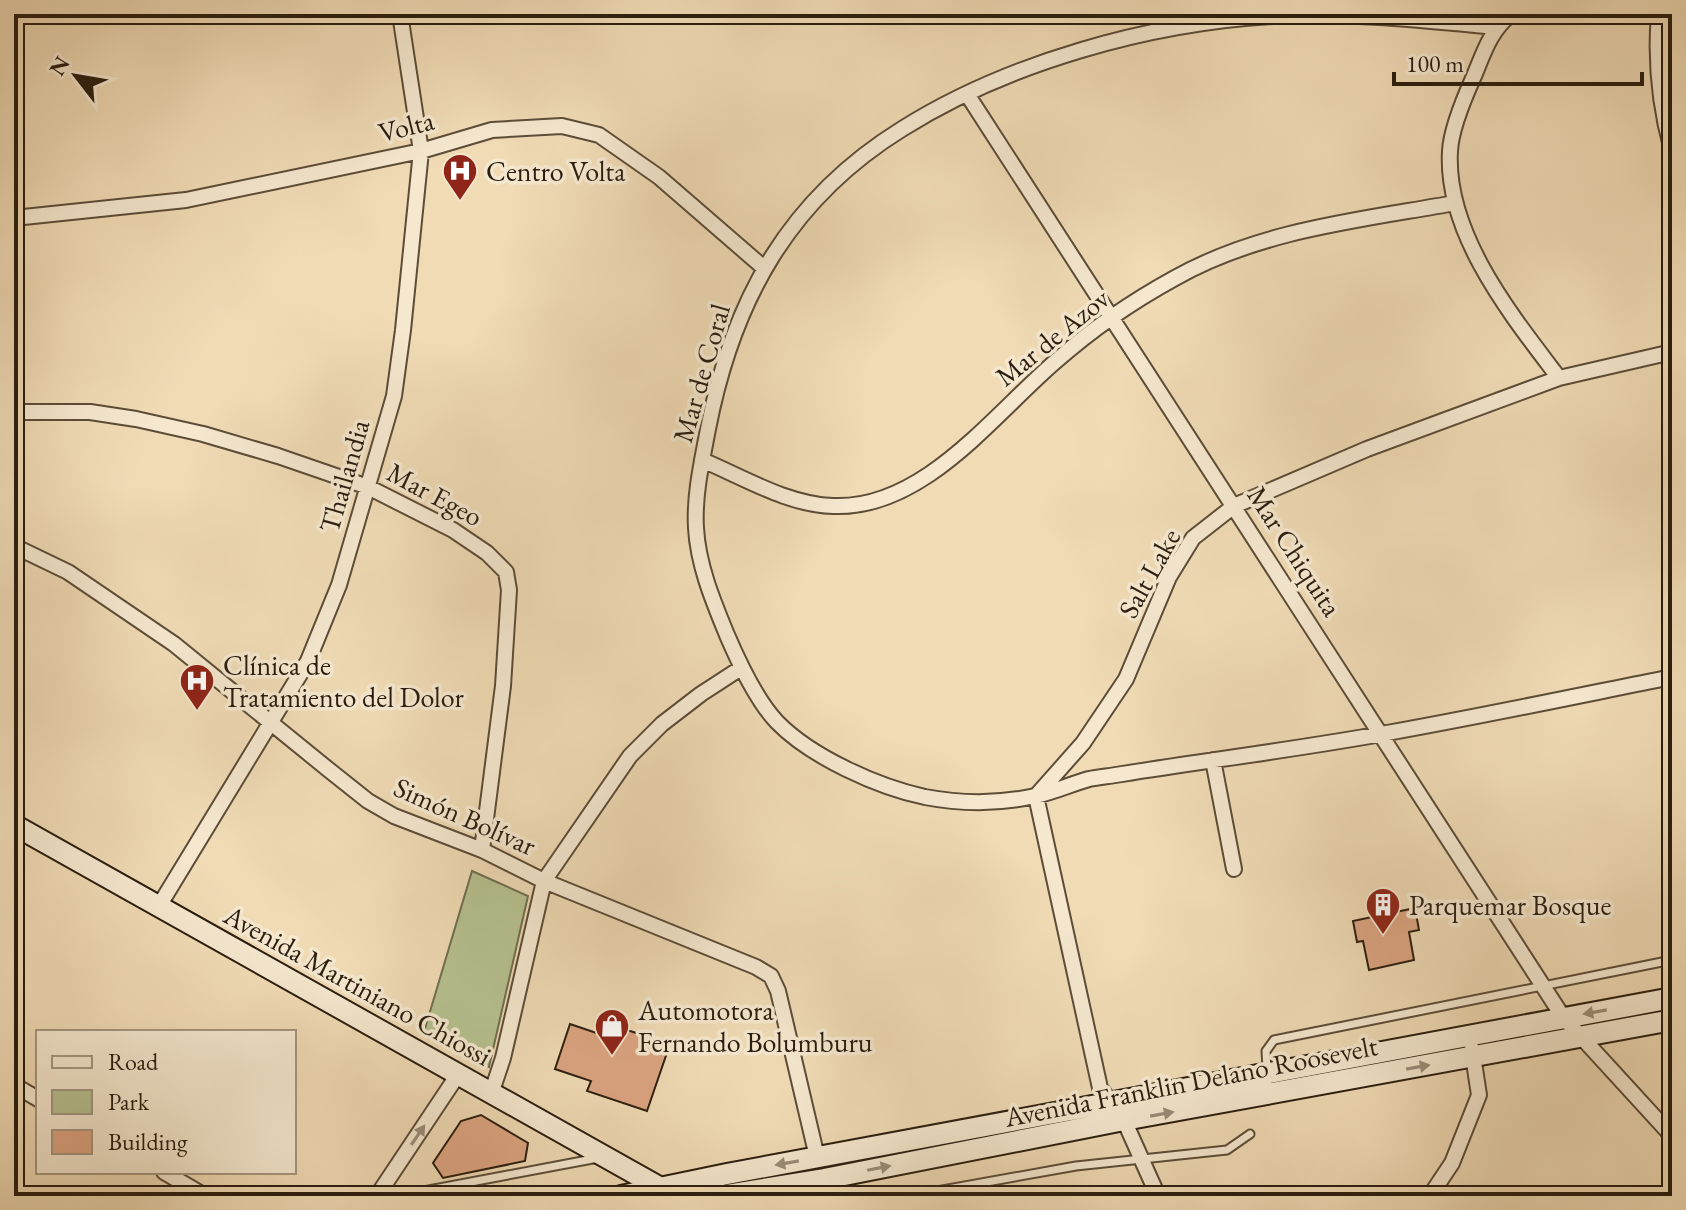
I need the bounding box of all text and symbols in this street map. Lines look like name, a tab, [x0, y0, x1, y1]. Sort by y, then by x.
north arrow	[36, 36, 116, 116]
scale bar	[1394, 36, 1642, 86]
text: 100 m	[1406, 48, 1464, 79]
text: N	[42, 51, 76, 81]
street label: Volta	[374, 102, 438, 150]
hospital icon: Centro Volta	[441, 152, 479, 202]
place label: Centro Volta	[486, 153, 626, 189]
street label: Mar de Azov	[988, 280, 1117, 394]
street label: Mar de Coral	[664, 299, 738, 446]
street label: Thailandia	[311, 414, 378, 537]
street label: Mar Egeo	[381, 454, 489, 534]
street label: Mar Chiquita	[1240, 479, 1351, 624]
street label: Salt Lake	[1110, 522, 1188, 624]
place label: Clínica de Tratamiento del Dolor	[223, 647, 465, 715]
hospital icon: Clínica de Tratamiento del Dolor	[178, 662, 216, 712]
street label: Simón Bolívar	[388, 769, 542, 864]
building icon: Parquemar Bosque	[1364, 886, 1402, 936]
place label: Parquemar Bosque	[1409, 887, 1611, 923]
street label: Avenida Martiniano Chiossi	[217, 896, 498, 1074]
place label: Automotora Fernando Bolumburu	[637, 992, 873, 1060]
one-way arrow	[1582, 1006, 1607, 1018]
shop icon: Automotora Fernando Bolumburu	[593, 1007, 631, 1057]
street label: Avenida Franklin Delano Roosevelt	[1001, 1027, 1381, 1135]
legend	[36, 1030, 296, 1174]
text: Road	[108, 1046, 159, 1077]
one-way arrow	[1405, 1060, 1430, 1072]
text: Park	[108, 1086, 150, 1117]
one-way arrow	[1150, 1107, 1175, 1119]
one-way arrow	[410, 1124, 425, 1145]
text: Building	[108, 1126, 188, 1157]
one-way arrow	[774, 1157, 799, 1169]
one-way arrow	[867, 1162, 892, 1174]

